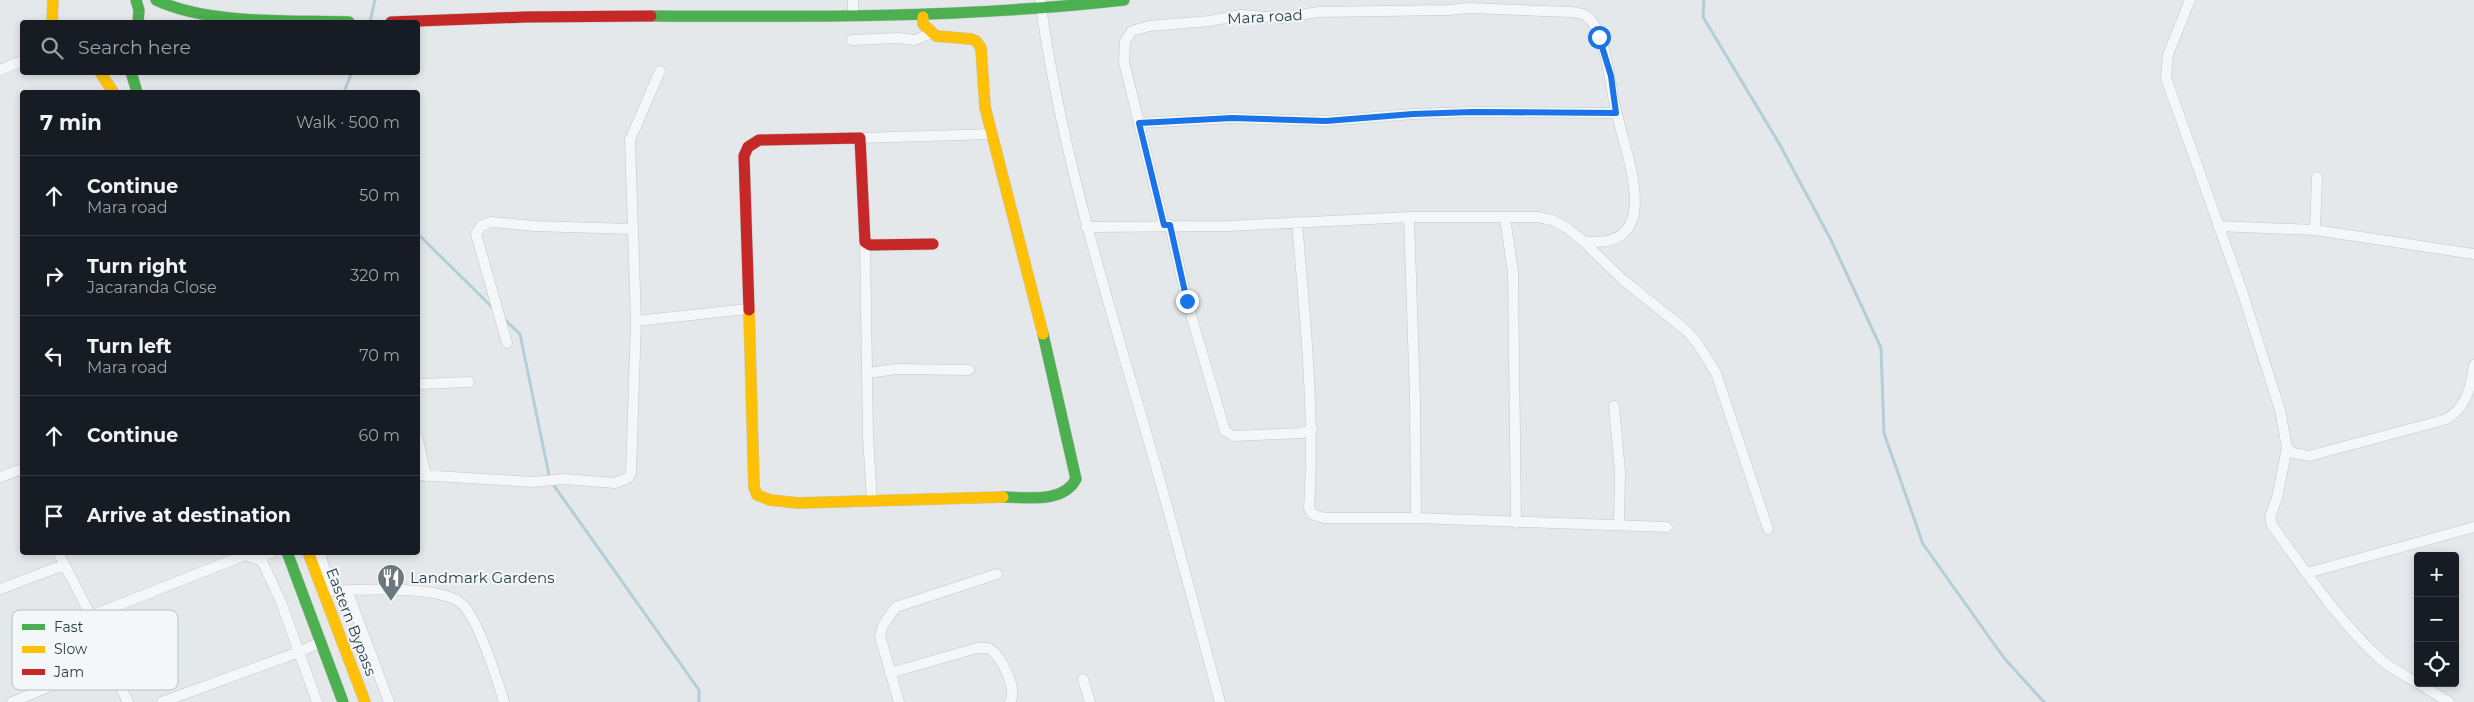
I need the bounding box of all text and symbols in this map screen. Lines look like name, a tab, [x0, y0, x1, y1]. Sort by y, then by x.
street label: Mara road	[1227, 5, 1303, 28]
search box	[20, 20, 420, 75]
route start	[1588, 26, 1611, 49]
icon: search	[38, 34, 66, 62]
text: Search here	[78, 36, 191, 59]
text: 7 min	[40, 110, 102, 135]
text: Walk · 500 m	[296, 113, 400, 132]
text: Continue	[87, 175, 178, 198]
icon: ahead	[40, 182, 68, 210]
text: 50 m	[359, 186, 400, 205]
text: Mara road	[87, 198, 168, 217]
text: Turn right	[87, 255, 187, 278]
icon: right	[40, 262, 68, 290]
text: 320 m	[350, 266, 400, 285]
text: Jacaranda Close	[87, 278, 217, 297]
route end	[1176, 290, 1199, 313]
text: Turn left	[87, 335, 172, 358]
icon: left	[40, 342, 68, 370]
text: 70 m	[359, 346, 400, 365]
text: Mara road	[87, 358, 168, 377]
icon: ahead	[40, 422, 68, 450]
text: Continue	[87, 424, 178, 447]
text: 60 m	[358, 426, 400, 445]
icon: arrive	[40, 502, 68, 530]
text: Arrive at destination	[87, 504, 291, 527]
map controls	[2414, 552, 2459, 687]
button: +	[2414, 552, 2459, 597]
restaurant icon: Landmark Gardens	[376, 563, 406, 602]
street label: Eastern Bypass	[322, 565, 381, 678]
place label: Landmark Gardens	[410, 568, 555, 587]
button: −	[2414, 597, 2459, 642]
legend	[12, 610, 178, 690]
text: Fast	[54, 618, 84, 636]
text: Slow	[54, 640, 88, 658]
button: locate	[2414, 642, 2459, 687]
text: Jam	[53, 663, 84, 681]

